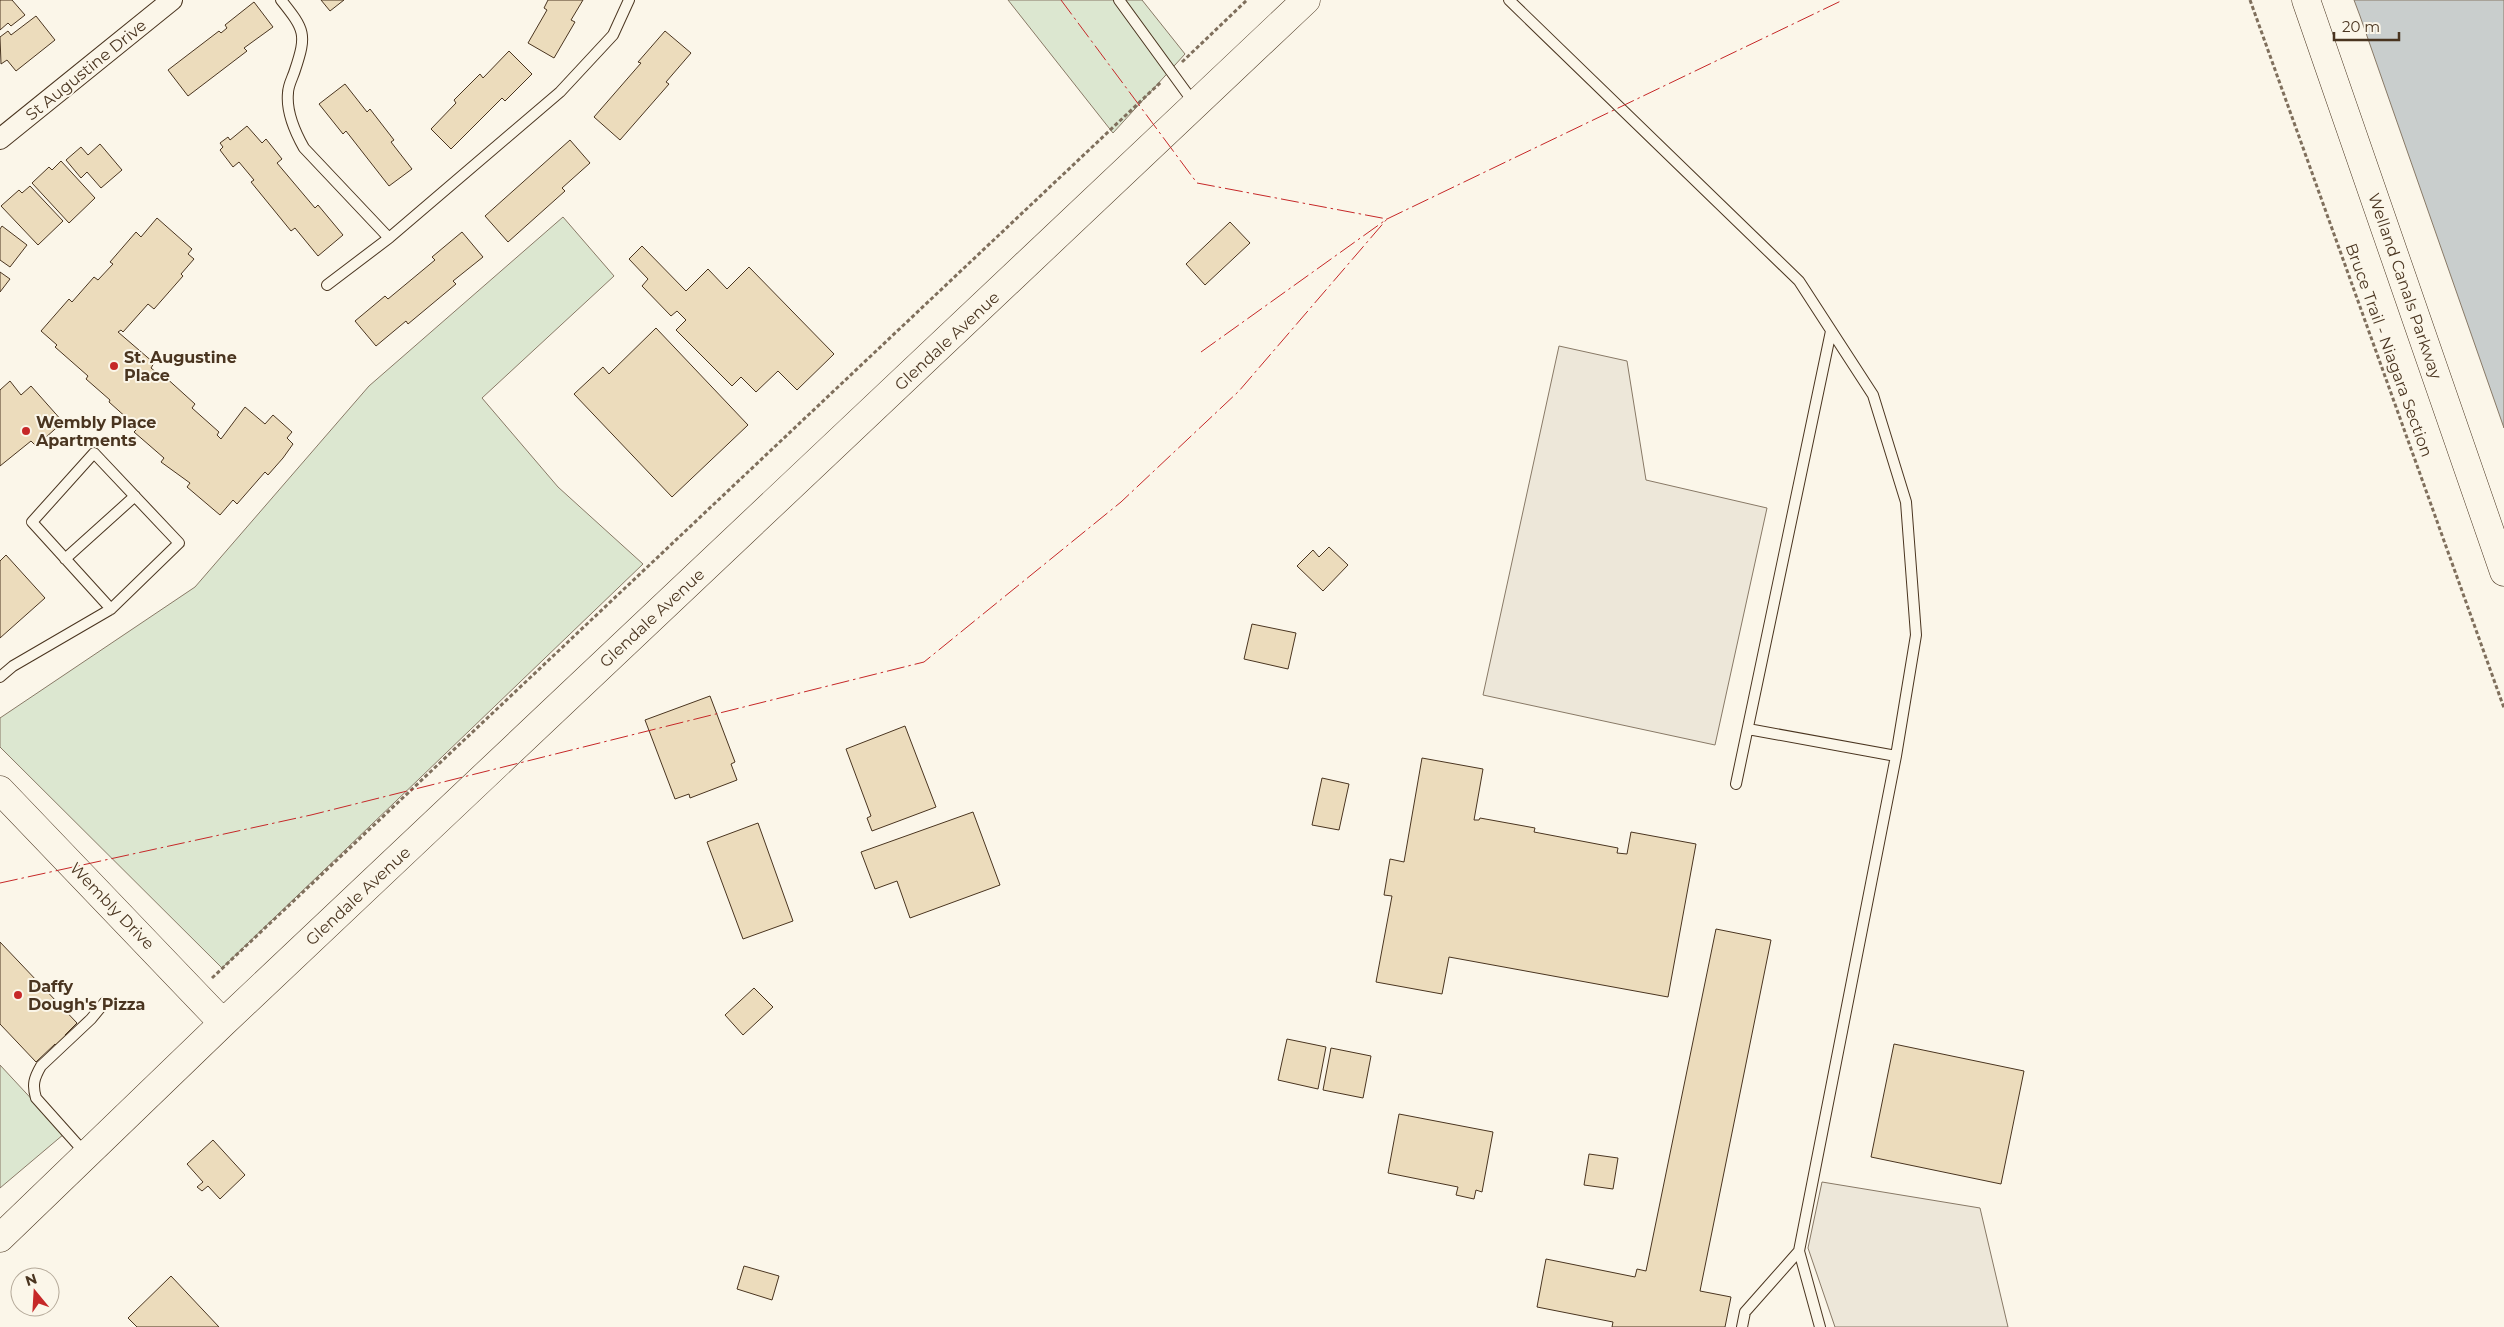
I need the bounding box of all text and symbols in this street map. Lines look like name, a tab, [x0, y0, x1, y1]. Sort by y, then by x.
scale bar	[2334, 10, 2399, 42]
street label: St Augustine Drive	[22, 16, 150, 124]
text: 20 m	[2342, 17, 2380, 36]
street label: Welland Canals Parkway	[2364, 191, 2446, 382]
street label: Bruce Trail - Niagara Section	[2341, 241, 2437, 459]
street label: Glendale Avenue	[891, 288, 1003, 394]
place label: St. Augustine Place	[124, 348, 237, 385]
marker: St. Augustine Place	[108, 360, 120, 372]
place label: Wembly Place Apartments	[35, 413, 156, 450]
marker: Wembly Place Apartments	[20, 425, 32, 437]
street label: Glendale Avenue	[596, 565, 708, 671]
street label: Glendale Avenue	[302, 843, 414, 949]
street label: Wembly Drive	[66, 859, 158, 953]
place label: Daffy Dough's Pizza	[28, 977, 145, 1014]
marker: Daffy Dough's Pizza	[12, 989, 24, 1001]
north arrow	[10, 1267, 60, 1317]
text: N	[23, 1269, 39, 1290]

